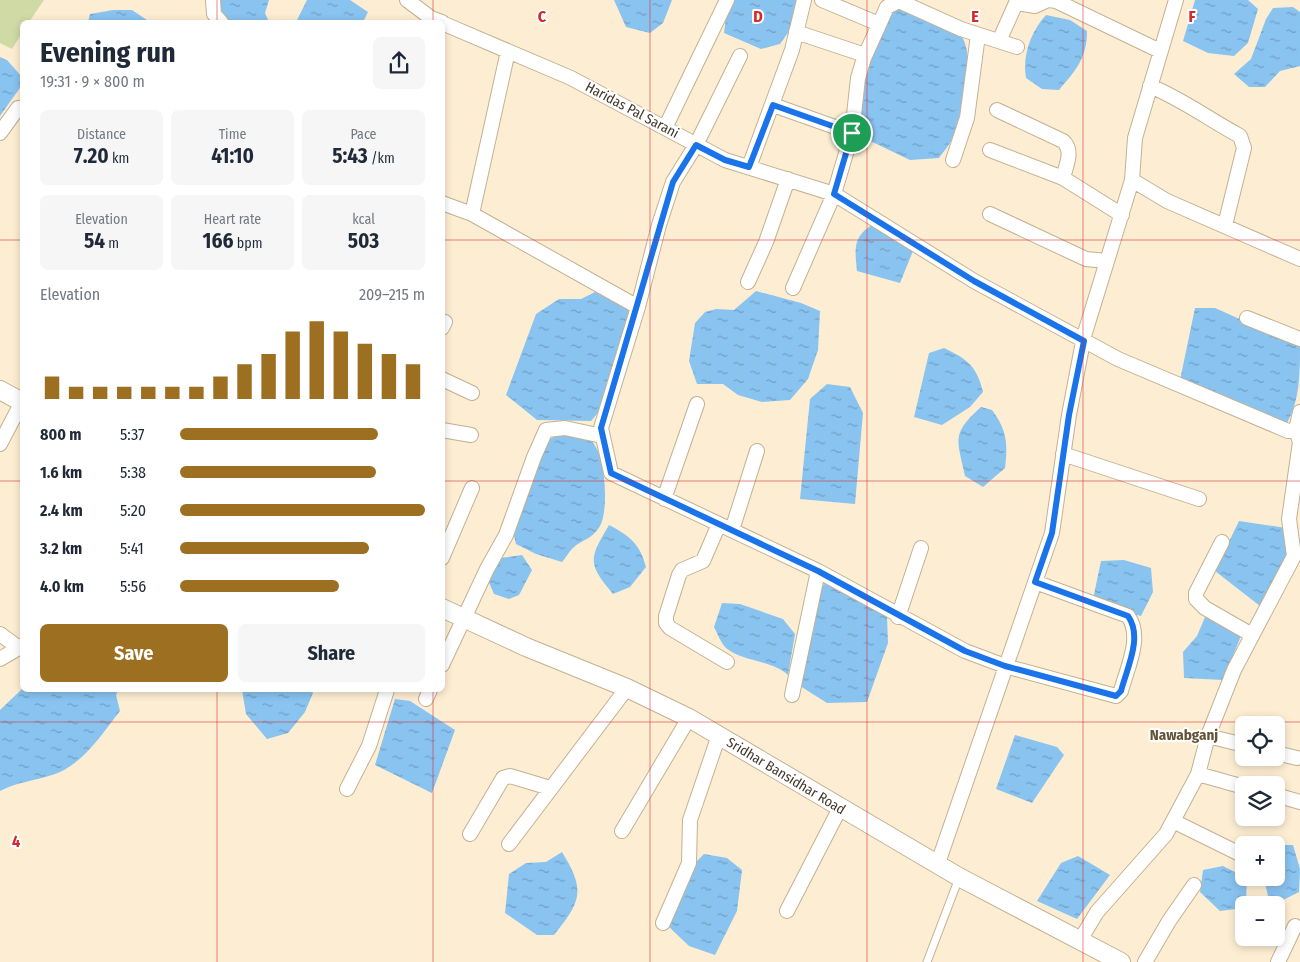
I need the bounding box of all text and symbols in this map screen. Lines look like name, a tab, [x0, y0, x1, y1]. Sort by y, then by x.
text: C	[538, 7, 547, 26]
text: D	[753, 7, 763, 26]
text: E	[971, 7, 979, 26]
text: F	[1188, 7, 1196, 26]
text: Evening run	[40, 36, 176, 69]
button: share	[373, 37, 425, 89]
text: 19:31 · 9 × 800 m	[40, 72, 145, 91]
street label: Haridas Pal Sarani	[582, 78, 682, 142]
pin	[831, 112, 873, 154]
icon: arrive	[838, 119, 866, 147]
text: Distance	[77, 126, 126, 143]
text: Time	[219, 126, 246, 143]
text: Pace	[350, 126, 377, 143]
text: 7.20	[74, 143, 109, 169]
text: 41:10	[211, 143, 254, 169]
text: 5:43	[332, 143, 368, 169]
text: km	[109, 150, 129, 167]
text: /km	[368, 150, 395, 167]
text: Elevation	[75, 211, 128, 228]
text: Heart rate	[204, 211, 261, 228]
text: kcal	[352, 211, 375, 228]
text: 54	[84, 228, 105, 254]
text: 166	[203, 228, 233, 254]
text: 503	[348, 228, 379, 254]
text: m	[105, 235, 119, 252]
text: bpm	[233, 235, 262, 252]
text: Elevation	[40, 285, 100, 304]
text: 209–215 m	[359, 285, 425, 304]
text: 800 m	[40, 425, 81, 444]
text: 5:37	[120, 425, 145, 444]
text: 1.6 km	[40, 463, 82, 482]
text: 5:38	[120, 463, 146, 482]
text: 2.4 km	[40, 501, 83, 520]
text: 5:20	[120, 501, 146, 520]
text: 3.2 km	[40, 539, 82, 558]
text: 5:41	[120, 539, 144, 558]
text: 4.0 km	[40, 577, 84, 596]
text: 5:56	[120, 577, 146, 596]
button: Save	[40, 624, 228, 682]
button: Share	[238, 624, 425, 682]
map controls	[1235, 716, 1285, 946]
button: locate	[1235, 716, 1285, 766]
district label: Nawabganj	[1150, 726, 1218, 744]
street label: Sridhar Bansidhar Road	[723, 734, 849, 818]
button: layers	[1235, 776, 1285, 826]
text: 4	[12, 832, 20, 851]
button: +	[1235, 836, 1285, 886]
button: −	[1235, 896, 1285, 946]

